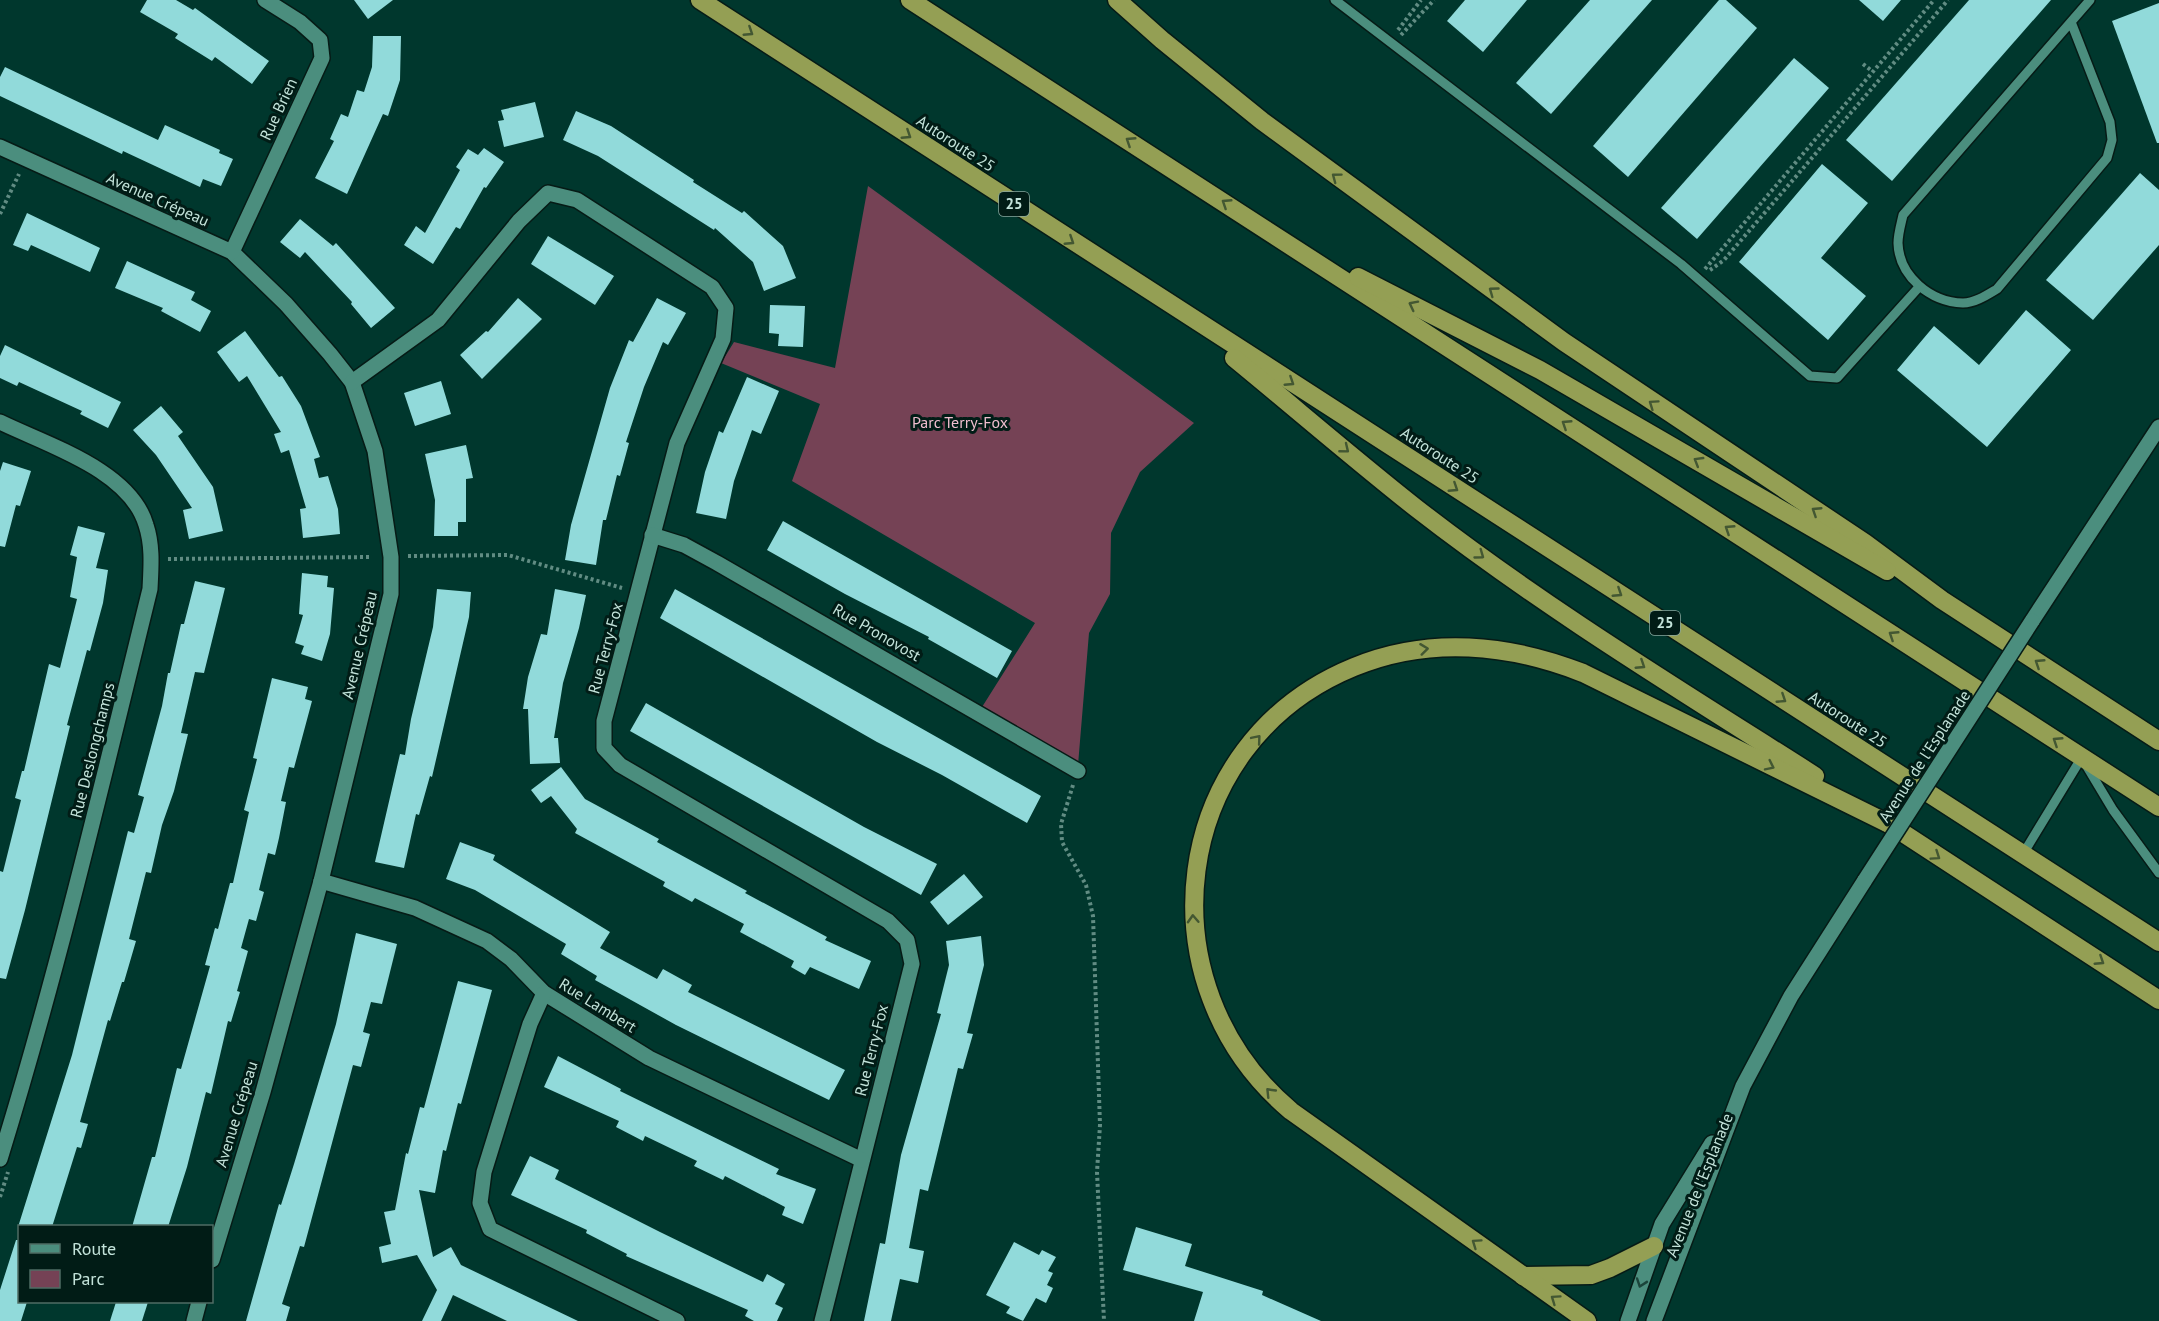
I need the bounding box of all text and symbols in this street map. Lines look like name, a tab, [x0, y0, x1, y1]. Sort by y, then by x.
one-way arrow	[742, 25, 753, 36]
street label: Rue Brien	[255, 75, 301, 143]
street label: Autoroute 25	[913, 110, 999, 176]
one-way arrow	[901, 127, 911, 139]
one-way arrow	[1126, 137, 1136, 149]
street label: Avenue Crépeau	[104, 167, 212, 231]
one-way arrow	[1331, 173, 1342, 184]
road number: 25	[999, 192, 1029, 216]
one-way arrow	[1222, 199, 1233, 210]
one-way arrow	[1064, 234, 1075, 245]
one-way arrow	[1489, 288, 1500, 299]
one-way arrow	[1409, 301, 1419, 312]
one-way arrow	[1284, 375, 1294, 387]
one-way arrow	[1649, 400, 1660, 411]
park label: Parc Terry-Fox	[912, 412, 1008, 432]
one-way arrow	[1562, 419, 1572, 431]
street label: Autoroute 25	[1397, 422, 1483, 488]
one-way arrow	[1338, 442, 1349, 453]
one-way arrow	[1694, 457, 1704, 468]
one-way arrow	[1447, 481, 1458, 492]
one-way arrow	[1812, 507, 1823, 518]
one-way arrow	[1725, 526, 1736, 537]
one-way arrow	[1474, 548, 1485, 559]
one-way arrow	[1612, 586, 1622, 598]
street label: Avenue Crépeau	[337, 589, 381, 701]
street label: Rue Pronovost	[829, 599, 925, 665]
street label: Rue Terry-Fox	[583, 600, 627, 696]
road number: 25	[1650, 611, 1680, 635]
one-way arrow	[1889, 631, 1899, 643]
one-way arrow	[1420, 643, 1429, 656]
one-way arrow	[1635, 658, 1645, 670]
one-way arrow	[2035, 659, 2046, 670]
street label: Rue Deslongchamps	[66, 680, 119, 820]
street label: Autoroute 25	[1805, 686, 1891, 752]
street label: Avenue de l'Esplanade	[1874, 686, 1974, 826]
one-way arrow	[1775, 692, 1786, 703]
one-way arrow	[1249, 735, 1260, 746]
one-way arrow	[2053, 737, 2063, 749]
one-way arrow	[1763, 758, 1774, 770]
one-way arrow	[1929, 848, 1940, 859]
one-way arrow	[1187, 914, 1200, 923]
one-way arrow	[2093, 954, 2104, 965]
street label: Rue Lambert	[556, 973, 641, 1037]
street label: Rue Terry-Fox	[850, 1002, 892, 1098]
street label: Avenue Crépeau	[210, 1058, 262, 1170]
one-way arrow	[1267, 1089, 1278, 1100]
street label: Avenue de l'Esplanade	[1661, 1110, 1737, 1260]
legend	[18, 1225, 213, 1303]
text: Route	[72, 1237, 116, 1260]
one-way arrow	[1471, 1239, 1482, 1250]
text: Parc	[72, 1267, 105, 1290]
one-way arrow	[1635, 1277, 1648, 1288]
one-way arrow	[1551, 1295, 1562, 1306]

